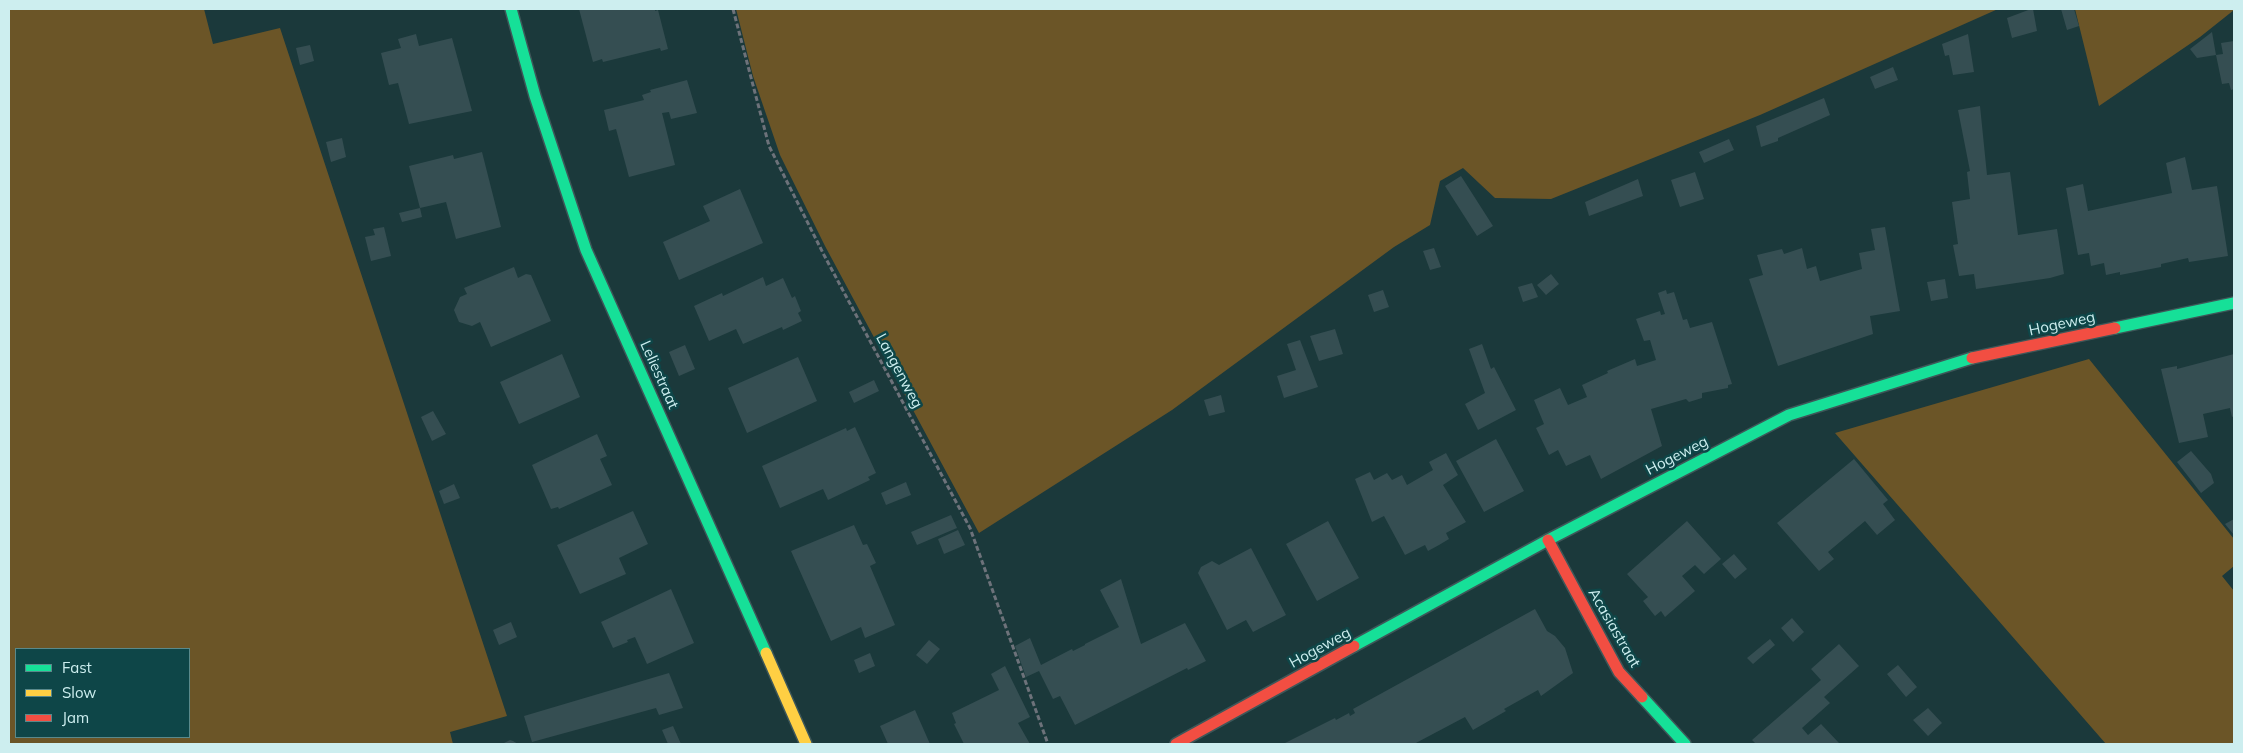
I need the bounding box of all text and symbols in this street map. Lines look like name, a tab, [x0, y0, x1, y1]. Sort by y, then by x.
street label: Hogeweg	[2027, 308, 2097, 340]
street label: Langenweg	[872, 331, 926, 411]
street label: Leliestraat	[636, 338, 682, 412]
street label: Hogeweg	[1643, 433, 1711, 479]
street label: Acasiastraat	[1584, 585, 1644, 671]
street label: Hogeweg	[1286, 624, 1354, 672]
legend	[15, 648, 190, 738]
text: Fast	[62, 658, 92, 677]
text: Slow	[62, 683, 96, 702]
text: Jam	[62, 708, 89, 727]

